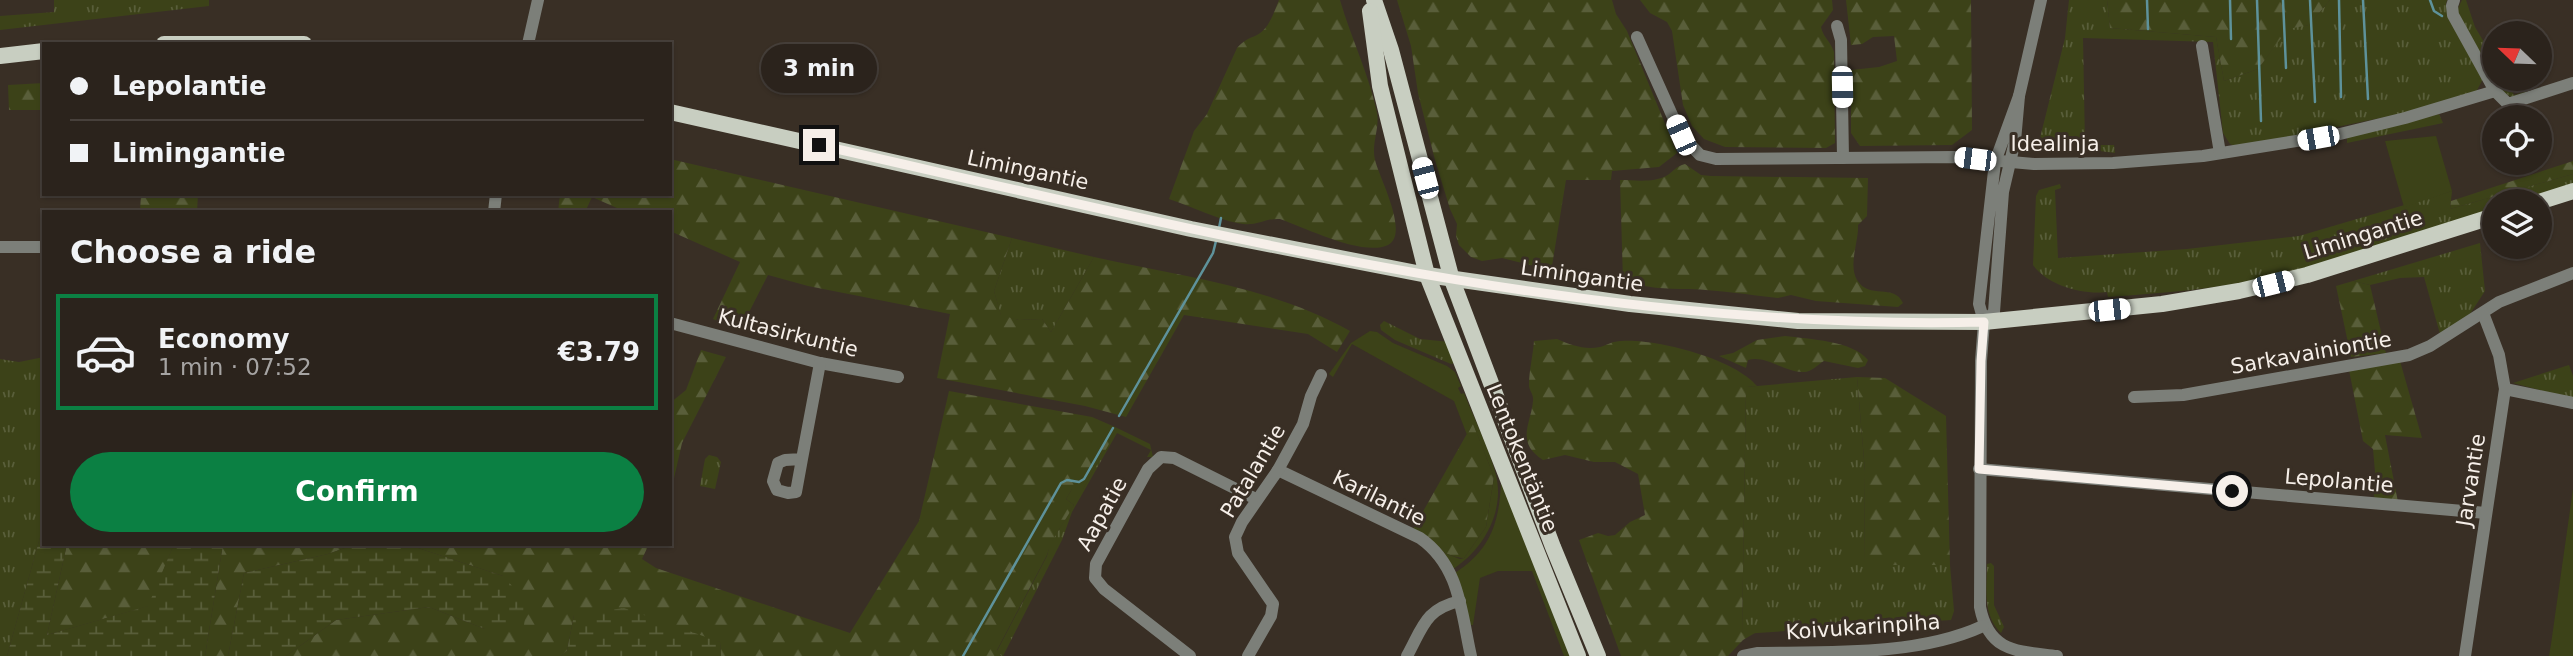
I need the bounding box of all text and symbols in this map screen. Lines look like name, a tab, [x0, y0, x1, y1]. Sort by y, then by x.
north arrow	[2482, 21, 2552, 91]
map controls	[2482, 21, 2552, 259]
callout: 3 min	[761, 44, 877, 92]
text: 3 min	[783, 55, 855, 81]
car	[1832, 66, 1853, 108]
text: Lepolantie	[112, 71, 267, 101]
button: locate	[2482, 105, 2552, 175]
car	[1663, 112, 1700, 158]
car	[2296, 124, 2341, 152]
route end	[803, 129, 835, 161]
street label: Idealinja	[2011, 132, 2100, 156]
text: Limingantie	[112, 138, 286, 168]
street label: Limingantie	[965, 145, 1091, 195]
car	[1953, 146, 1998, 172]
car	[1410, 155, 1441, 201]
button: layers	[2482, 189, 2552, 259]
street label: Limingantie	[2300, 205, 2426, 265]
text: Choose a ride	[70, 233, 316, 271]
street label: Limingantie	[1519, 256, 1645, 296]
car	[2251, 269, 2296, 299]
car	[2088, 297, 2131, 323]
street label: Kultasirkuntie	[715, 304, 861, 362]
icon: car	[74, 321, 137, 384]
text: Economy	[158, 324, 289, 354]
street label: Sarkavainiontie	[2229, 327, 2393, 379]
text: €3.79	[558, 337, 640, 367]
text: 1 min · 07:52	[158, 354, 312, 380]
street label: Lentokentäntie	[1481, 380, 1563, 536]
street label: Patalantie	[1216, 420, 1290, 522]
street label: Jarvantie	[2452, 432, 2490, 530]
button: Confirm	[70, 452, 644, 532]
street label: Lepolantie	[2283, 464, 2395, 498]
street label: Karilantie	[1329, 465, 1429, 531]
street label: Aapatie	[1072, 473, 1132, 555]
route start	[2216, 475, 2248, 507]
street label: Koivukarinpiha	[1785, 610, 1941, 644]

